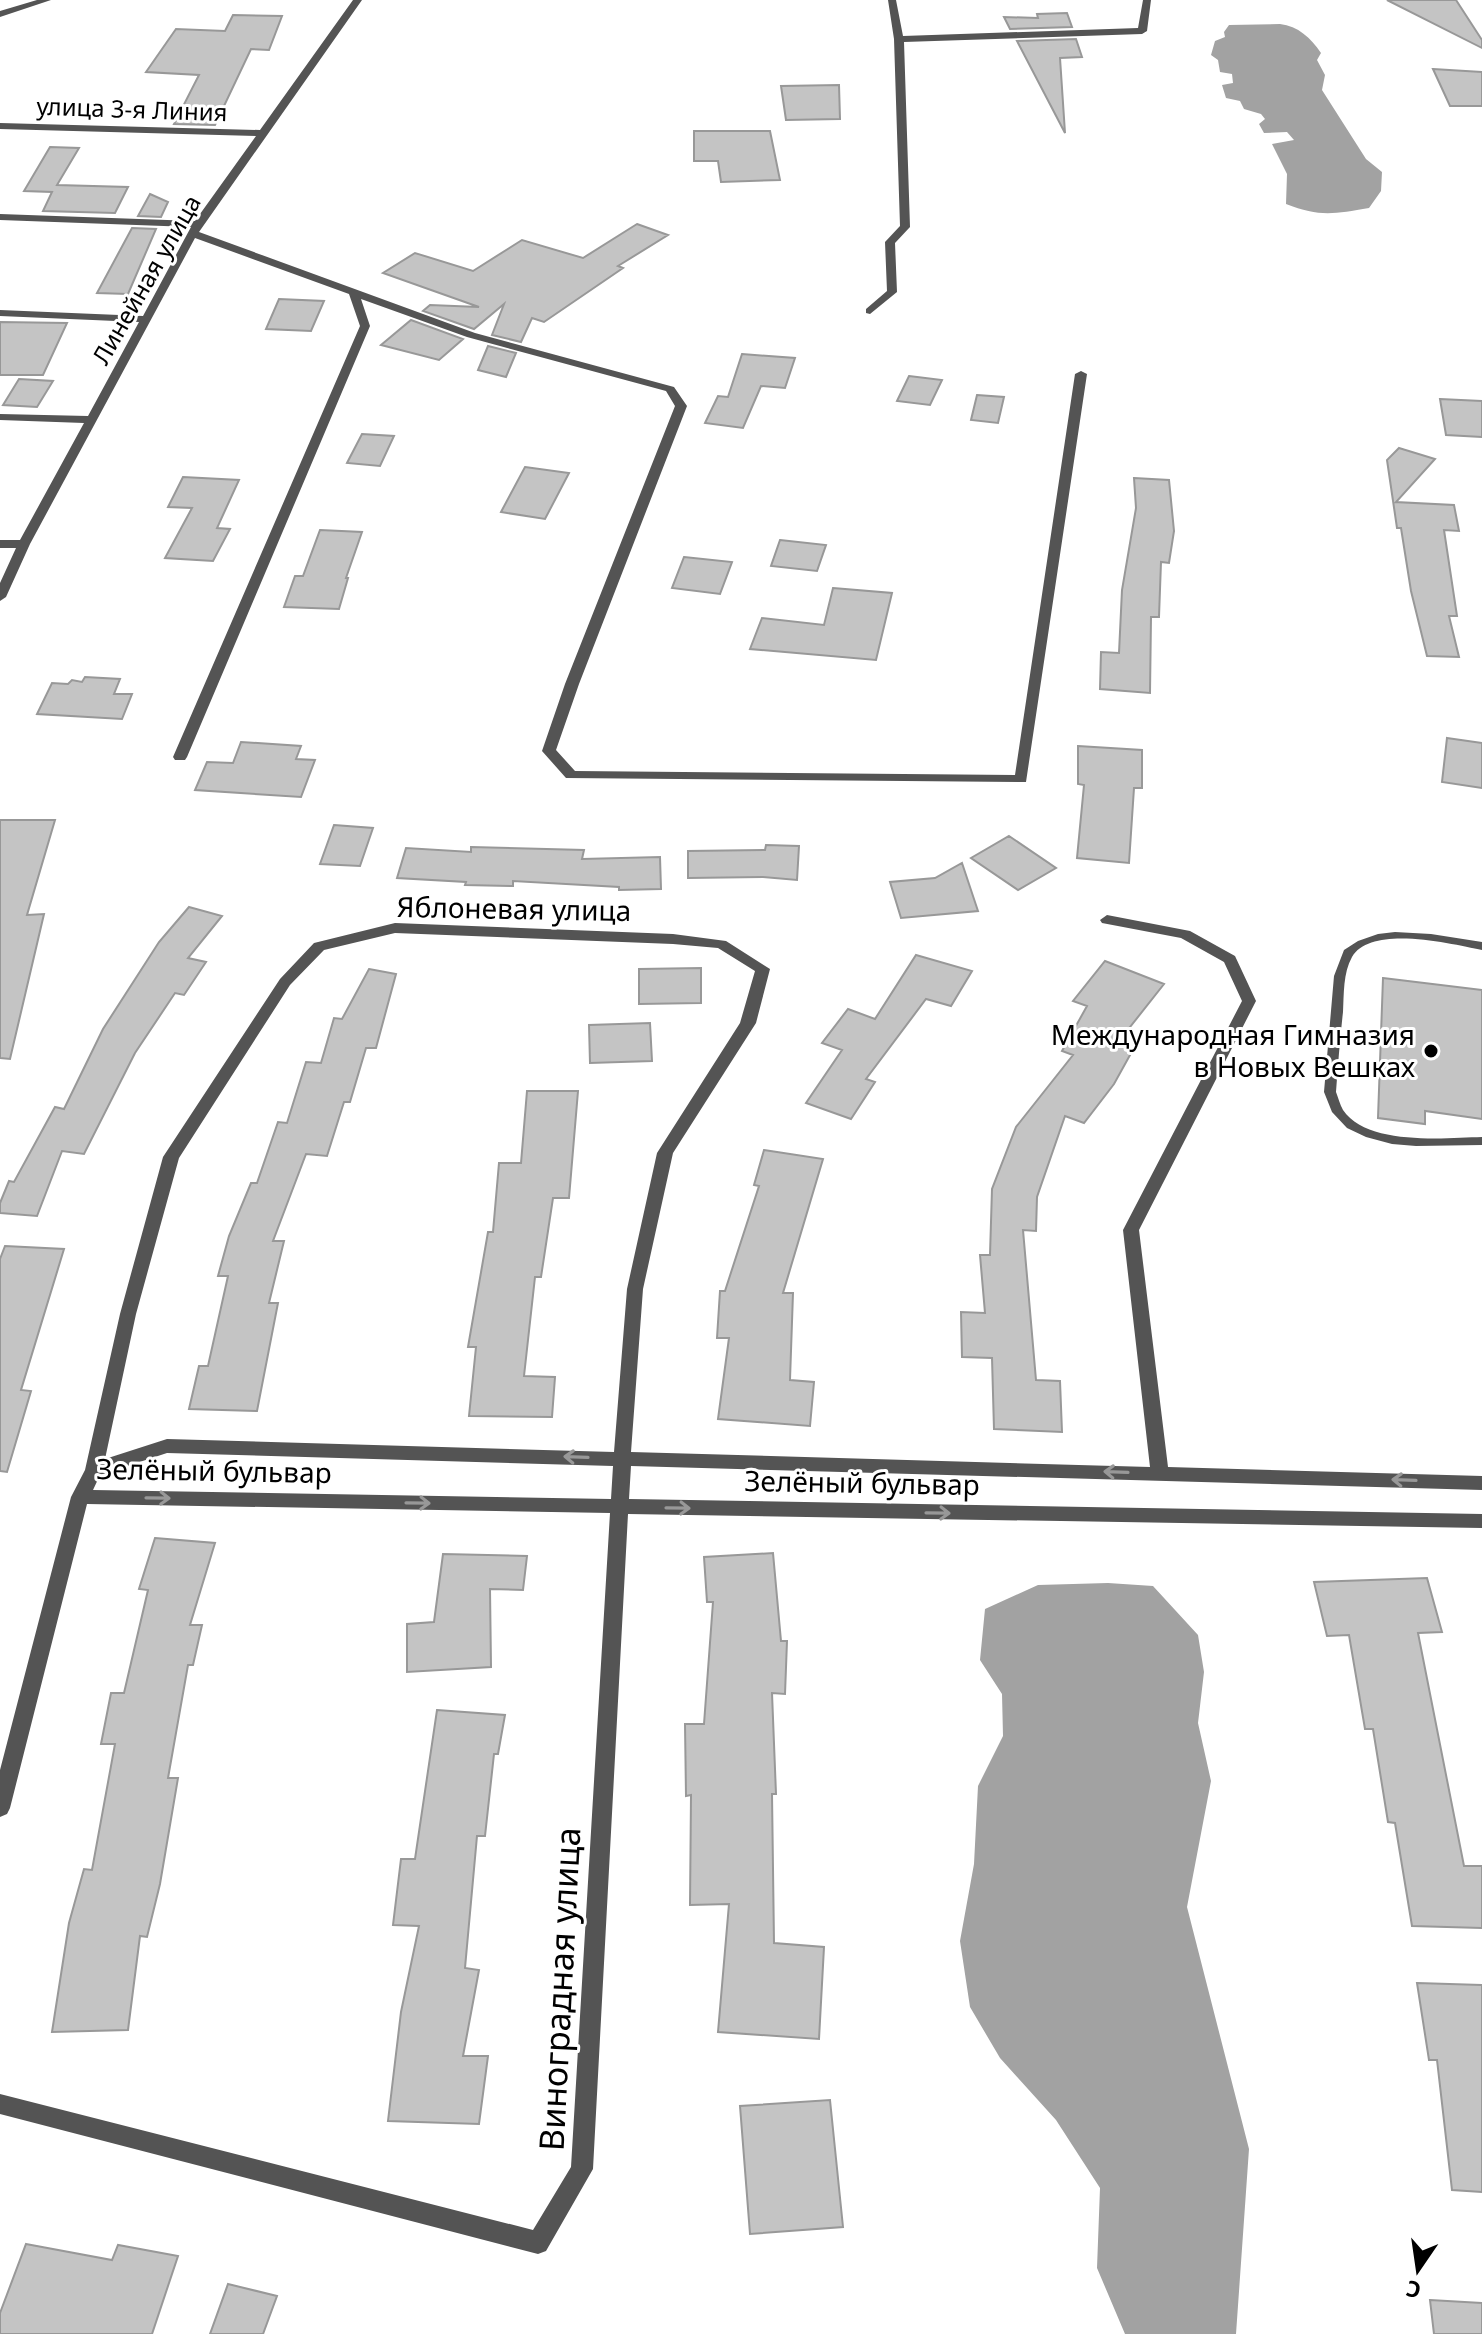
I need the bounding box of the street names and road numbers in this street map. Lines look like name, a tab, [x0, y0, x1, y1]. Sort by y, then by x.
street label: улица 3-я Линия	[36, 89, 228, 128]
street label: Линейная улица	[84, 188, 208, 370]
street label: Яблоневая улица	[396, 887, 632, 929]
street label: Зелёный бульвар	[96, 1449, 332, 1491]
street label: Зелёный бульвар	[744, 1461, 980, 1503]
street label: Виноградная улица	[528, 1826, 590, 2152]

